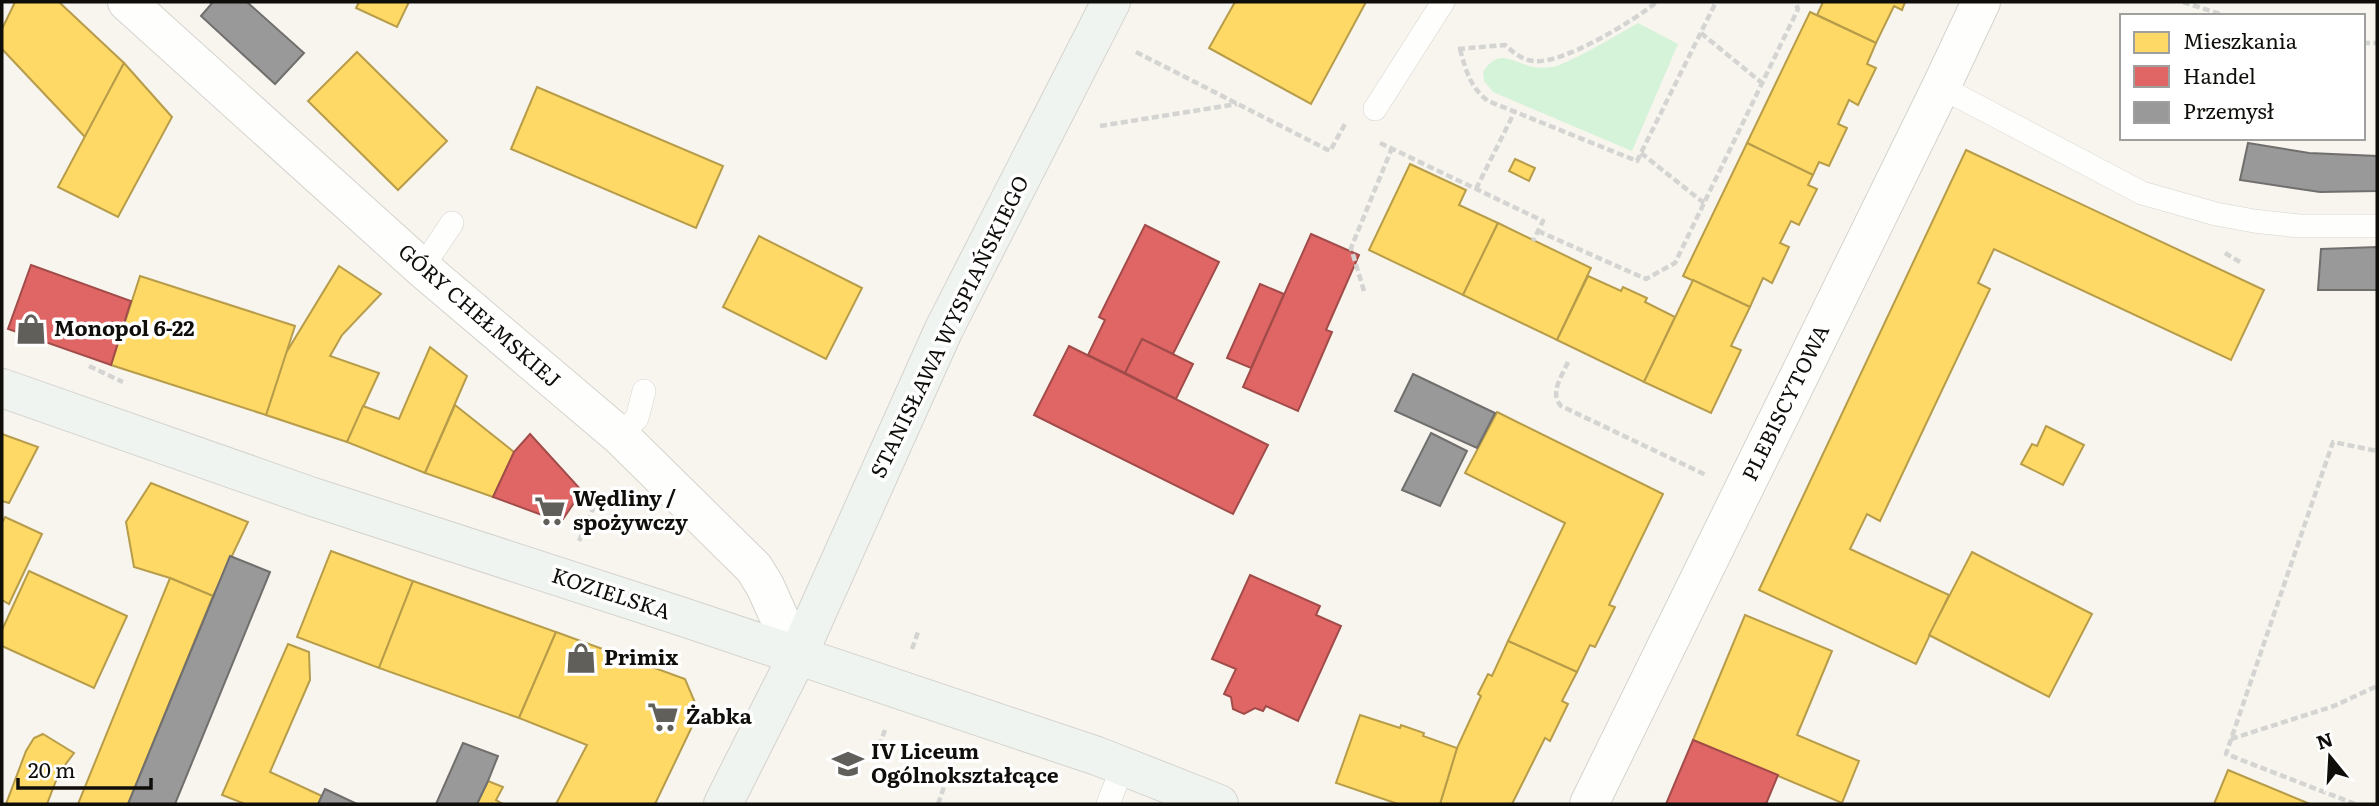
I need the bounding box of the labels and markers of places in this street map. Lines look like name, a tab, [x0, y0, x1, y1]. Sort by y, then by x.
place label: Monopol 6-22	[54, 311, 194, 342]
shop icon: Monopol 6-22	[14, 312, 48, 346]
place label: Wędliny / spożywczy	[573, 481, 688, 536]
supermarket icon: Wędliny / spożywczy	[533, 494, 567, 528]
place label: Primix	[604, 640, 678, 671]
shop icon: Primix	[564, 641, 598, 675]
place label: Żabka	[686, 699, 753, 730]
supermarket icon: Żabka	[646, 700, 680, 734]
place label: IV Liceum Ogólnokształcące	[871, 734, 1059, 789]
school or university icon: IV Liceum Ogólnokształcące	[831, 747, 865, 781]

